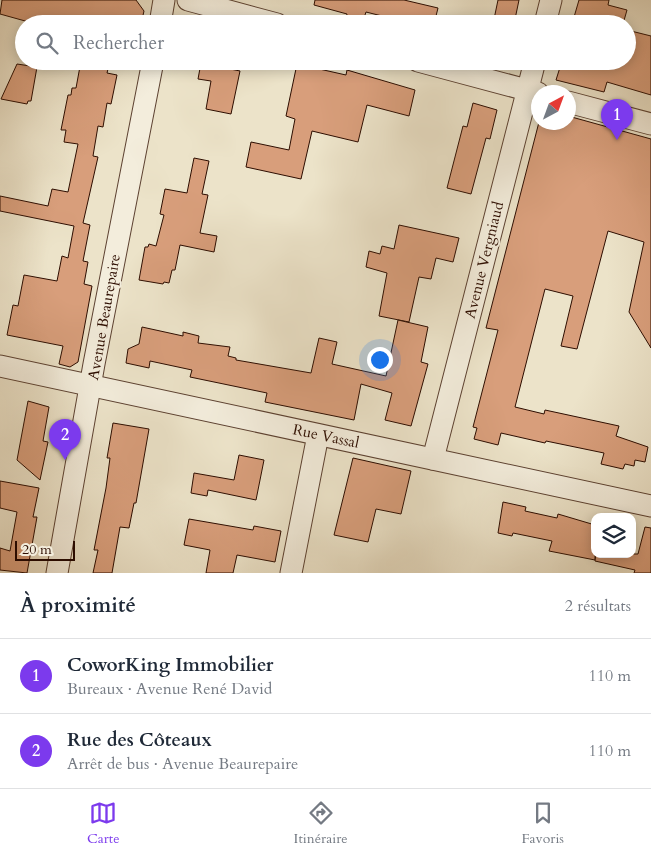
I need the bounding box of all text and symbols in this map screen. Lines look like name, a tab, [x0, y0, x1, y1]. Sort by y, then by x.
search box	[15, 15, 636, 70]
icon: search	[33, 29, 61, 57]
text: Rechercher	[73, 30, 164, 56]
north arrow	[531, 85, 576, 130]
pin: 1	[601, 99, 633, 140]
street label: Avenue Vergniaud	[460, 199, 508, 321]
street label: Avenue Beaurepaire	[83, 252, 125, 382]
your location	[367, 347, 393, 373]
pin: 2	[49, 419, 81, 460]
street label: Rue Vassal	[291, 419, 361, 453]
map controls	[591, 513, 636, 558]
button: layers	[591, 513, 636, 558]
scale bar	[15, 538, 75, 561]
text: 20 m	[22, 540, 52, 559]
text: À proximité	[20, 591, 136, 620]
text: 2 résultats	[565, 595, 631, 617]
text: CoworKing Immobilier	[67, 652, 273, 678]
text: 1	[32, 665, 40, 687]
text: 110 m	[589, 665, 631, 687]
text: Bureaux · Avenue René David	[67, 678, 272, 700]
text: Rue des Côteaux	[67, 727, 212, 753]
text: 2	[32, 740, 40, 762]
text: 110 m	[589, 740, 631, 762]
text: Arrêt de bus · Avenue Beaurepaire	[67, 753, 298, 775]
tab: Carte	[87, 799, 120, 848]
tab: Itinéraire	[294, 799, 348, 848]
tab: Favoris	[522, 799, 564, 848]

